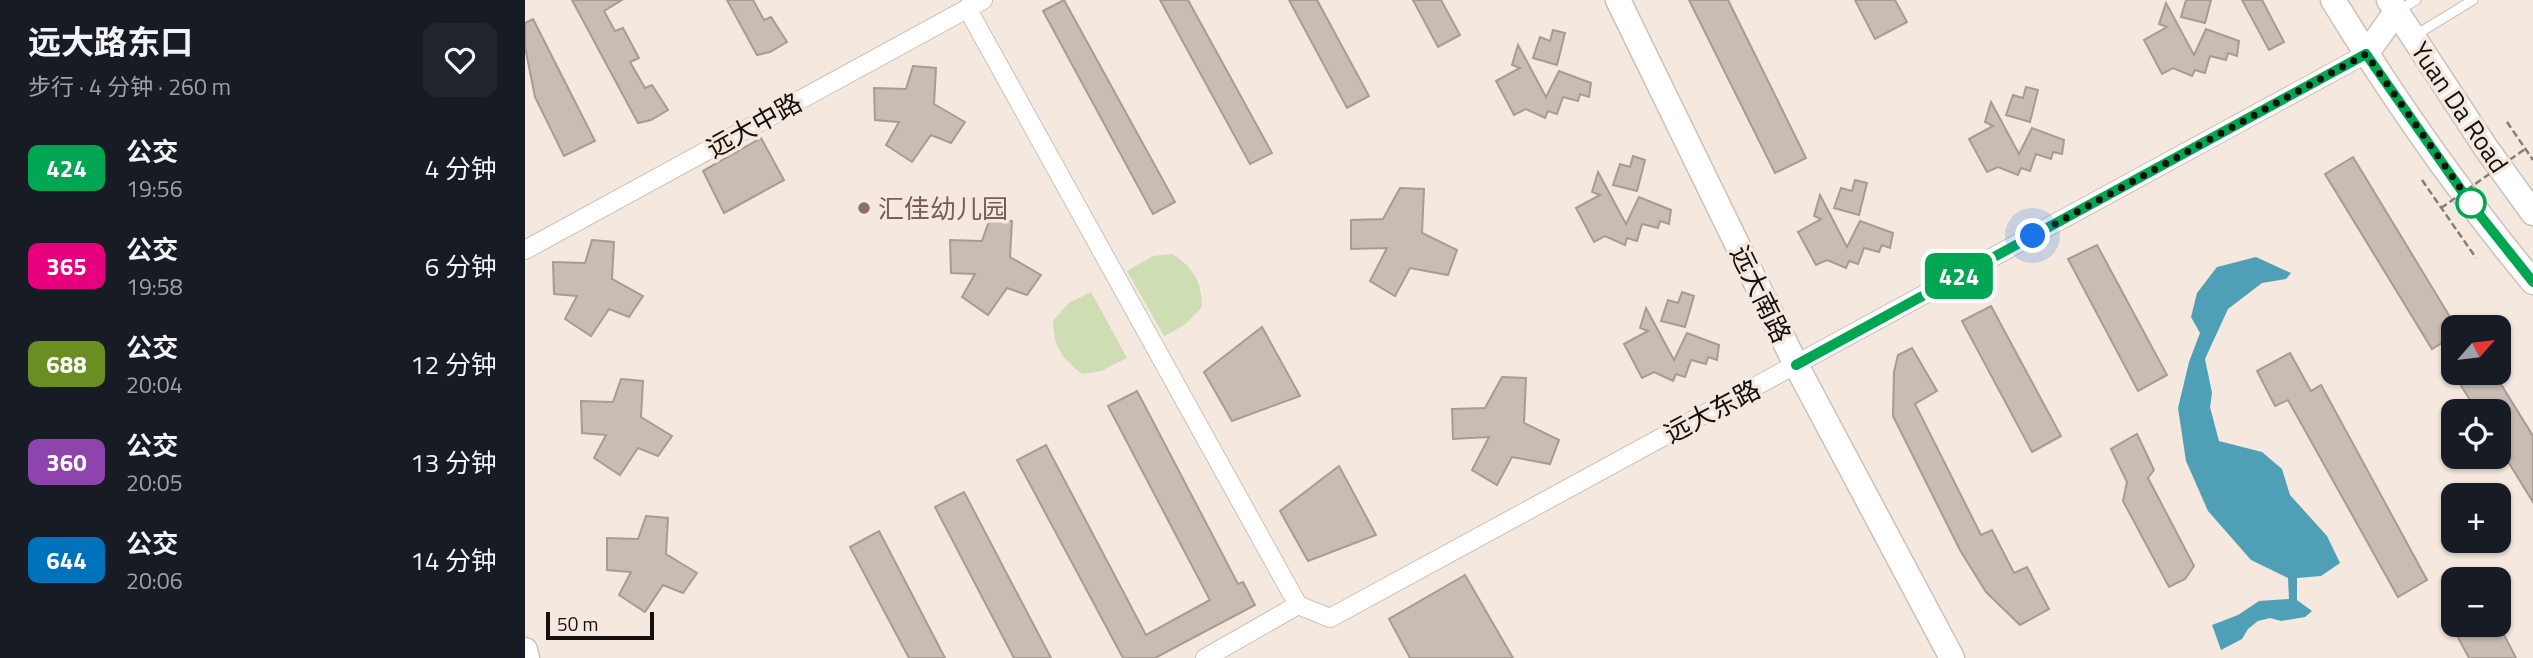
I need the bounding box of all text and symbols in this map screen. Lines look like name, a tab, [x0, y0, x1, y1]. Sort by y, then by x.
text: 远大路东口	[28, 17, 193, 67]
button: heart	[423, 23, 497, 97]
street label: Yuan Da Road	[2402, 34, 2518, 180]
text: 步行 · 4 分钟 · 260 m	[28, 69, 231, 104]
street label: 远大中路	[699, 83, 809, 167]
text: 公交	[126, 132, 178, 171]
text: 4 分钟	[425, 149, 497, 188]
text: 424	[46, 150, 87, 186]
text: 19:56	[126, 171, 183, 206]
unlabelled marker	[2456, 188, 2486, 218]
place label: 汇佳幼儿园	[878, 189, 1008, 228]
marker: 汇佳幼儿园	[856, 200, 872, 216]
your location	[2015, 218, 2050, 253]
text: 公交	[126, 230, 178, 269]
street label: 远大南路	[1721, 239, 1801, 349]
text: 6 分钟	[425, 247, 497, 286]
text: 365	[46, 248, 87, 284]
line badge: 424	[1919, 253, 1999, 299]
text: 424	[1939, 258, 1979, 294]
text: 19:58	[126, 269, 183, 304]
north arrow	[2441, 315, 2511, 385]
map controls	[2441, 315, 2511, 637]
text: 公交	[126, 328, 178, 367]
text: 12 分钟	[410, 345, 497, 384]
text: 688	[46, 346, 87, 382]
text: 20:04	[126, 367, 183, 402]
street label: 远大东路	[1657, 369, 1767, 453]
button: locate	[2441, 399, 2511, 469]
text: 公交	[126, 426, 178, 465]
text: 13 分钟	[410, 443, 497, 482]
text: 360	[46, 444, 87, 480]
text: 20:05	[126, 465, 183, 500]
button: +	[2441, 483, 2511, 553]
text: 公交	[126, 524, 178, 563]
text: 14 分钟	[410, 541, 497, 580]
text: 644	[46, 542, 87, 578]
text: 20:06	[126, 563, 183, 598]
button: −	[2441, 567, 2511, 637]
scale bar	[546, 609, 655, 641]
text: 50 m	[557, 609, 598, 638]

